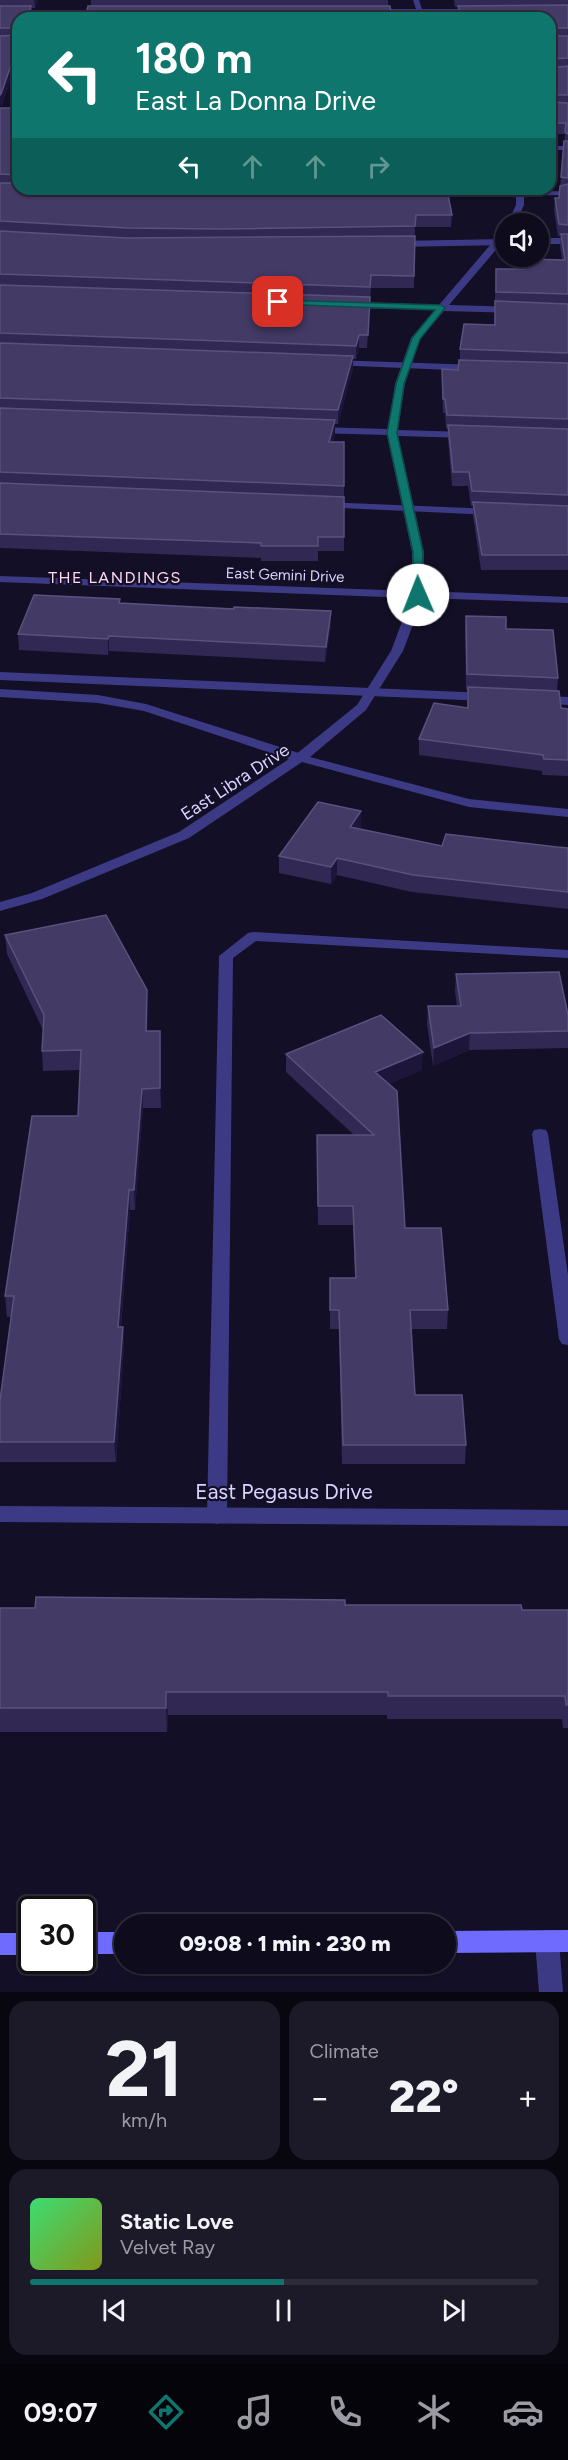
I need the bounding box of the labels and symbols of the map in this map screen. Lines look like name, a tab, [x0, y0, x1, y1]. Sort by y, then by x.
pin	[252, 276, 303, 327]
position arrow	[386, 563, 450, 627]
street label: East Gemini Drive	[225, 564, 345, 586]
district label: THE LANDINGS	[48, 568, 182, 587]
street label: East Libra Drive	[177, 739, 294, 825]
street label: East Pegasus Drive	[195, 1479, 373, 1504]
speed limit sign: 30	[18, 1896, 96, 1974]

